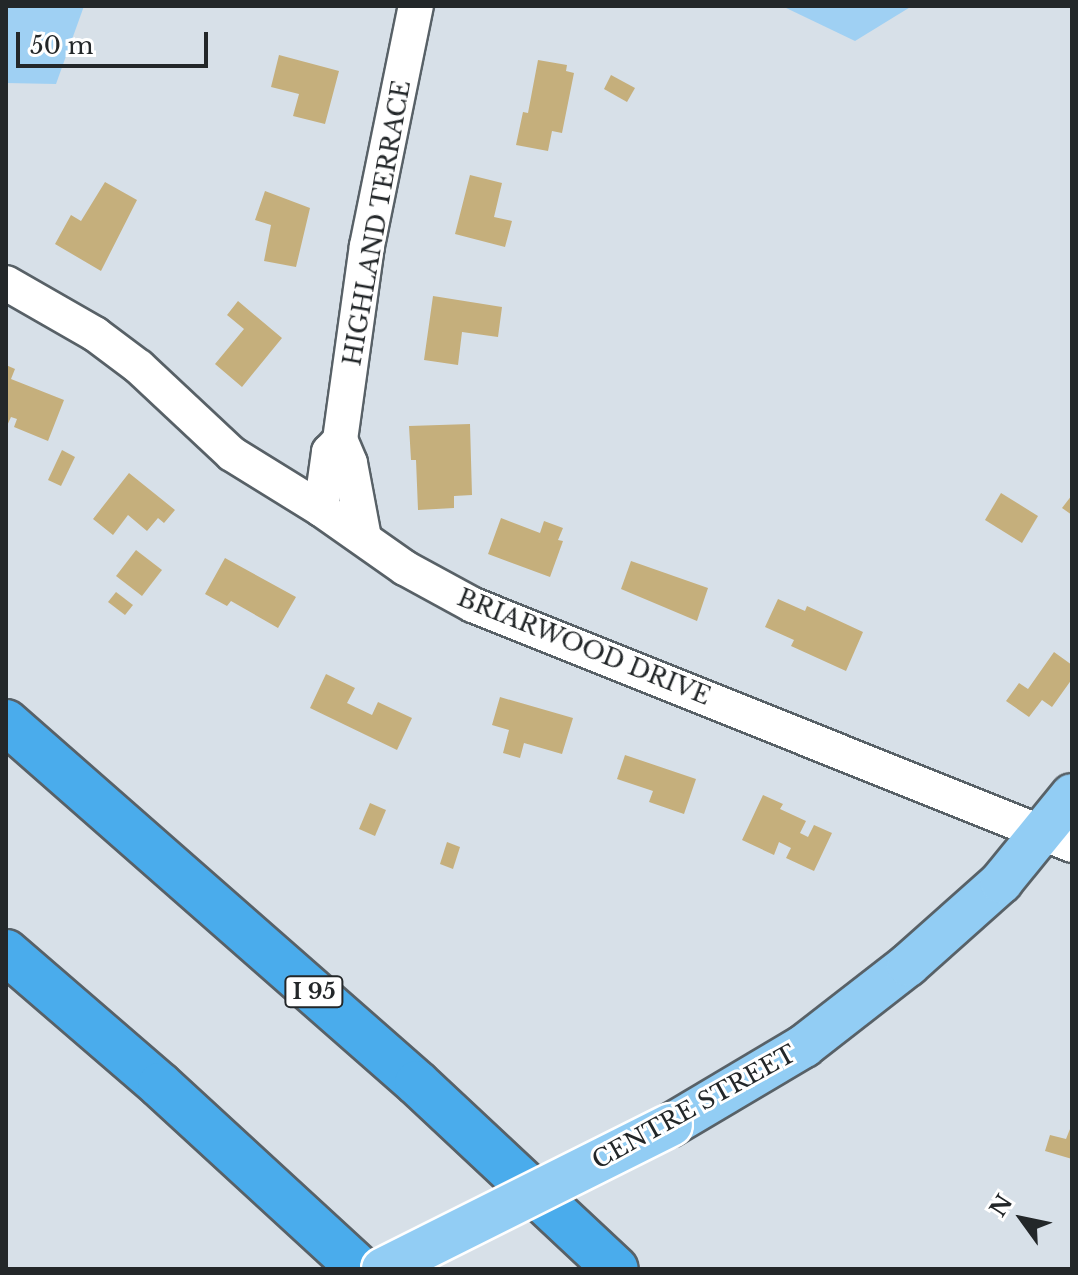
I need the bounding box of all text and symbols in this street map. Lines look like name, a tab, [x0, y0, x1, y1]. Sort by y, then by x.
scale bar	[20, 16, 212, 66]
text: 50 m	[30, 31, 93, 60]
street label: HIGHLAND TERRACE	[338, 78, 416, 368]
street label: BRIARWOOD DRIVE	[453, 583, 715, 711]
road number: I 95	[284, 974, 344, 1010]
street label: CENTRE STREET	[587, 1039, 801, 1175]
north arrow	[982, 1179, 1062, 1259]
text: N	[984, 1190, 1018, 1222]

